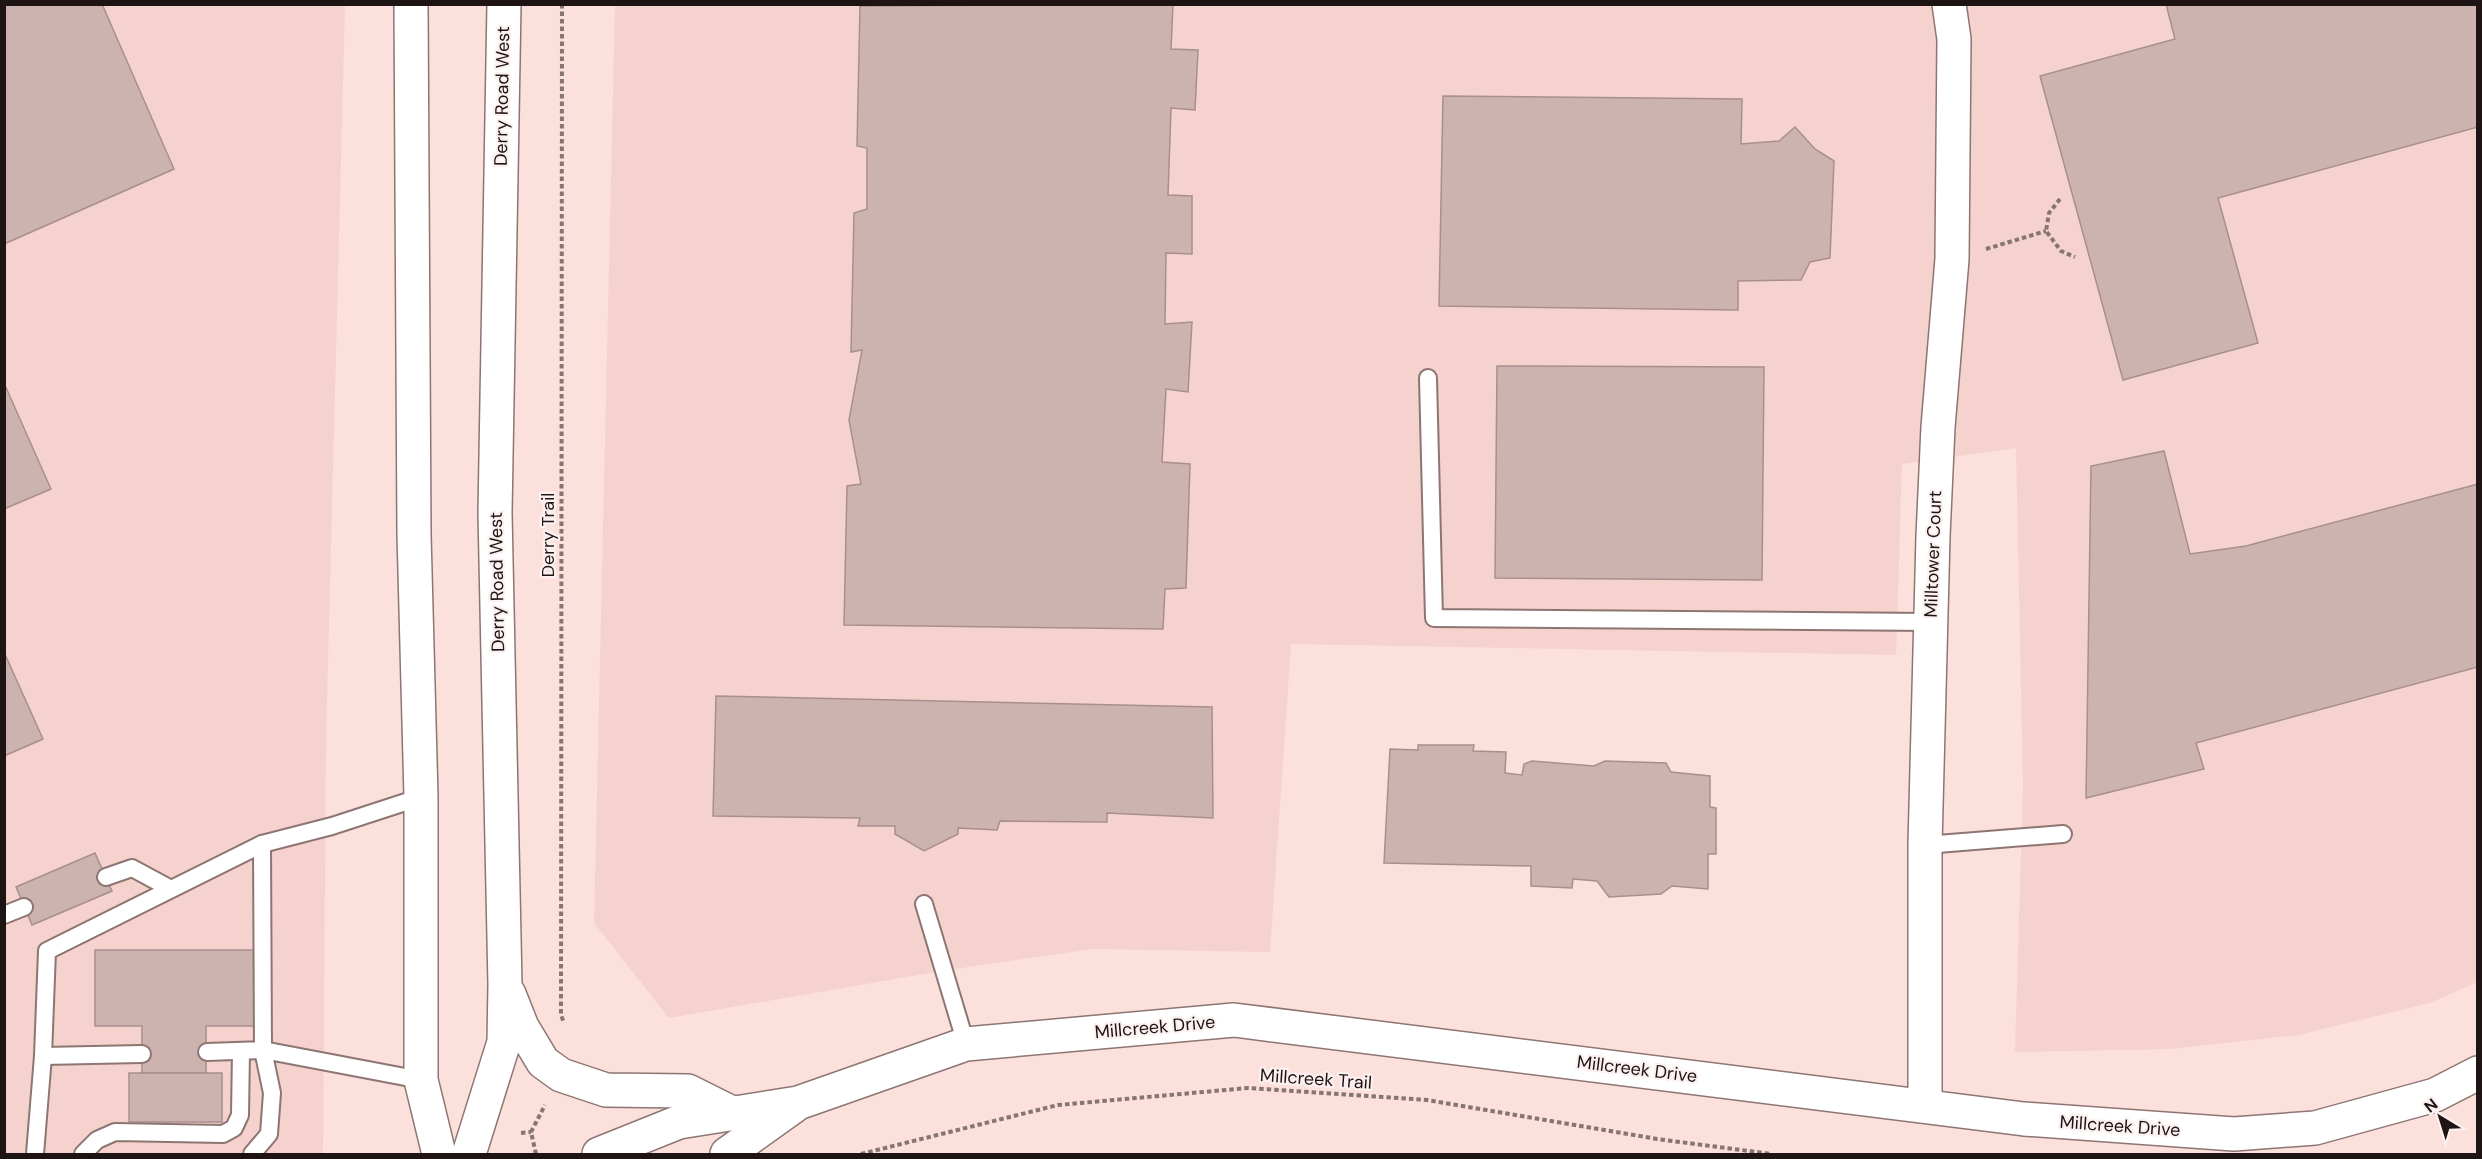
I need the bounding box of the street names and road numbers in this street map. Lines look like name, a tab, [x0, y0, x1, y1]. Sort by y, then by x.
street label: Derry Road West	[489, 26, 515, 166]
street label: Milltower Court	[1919, 490, 1947, 618]
street label: Derry Trail	[536, 493, 560, 577]
street label: Derry Road West	[484, 512, 510, 652]
street label: Millcreek Drive	[1094, 1010, 1216, 1044]
street label: Millcreek Drive	[1575, 1050, 1699, 1088]
street label: Millcreek Trail	[1259, 1063, 1373, 1095]
street label: Millcreek Drive	[2059, 1110, 2181, 1142]

